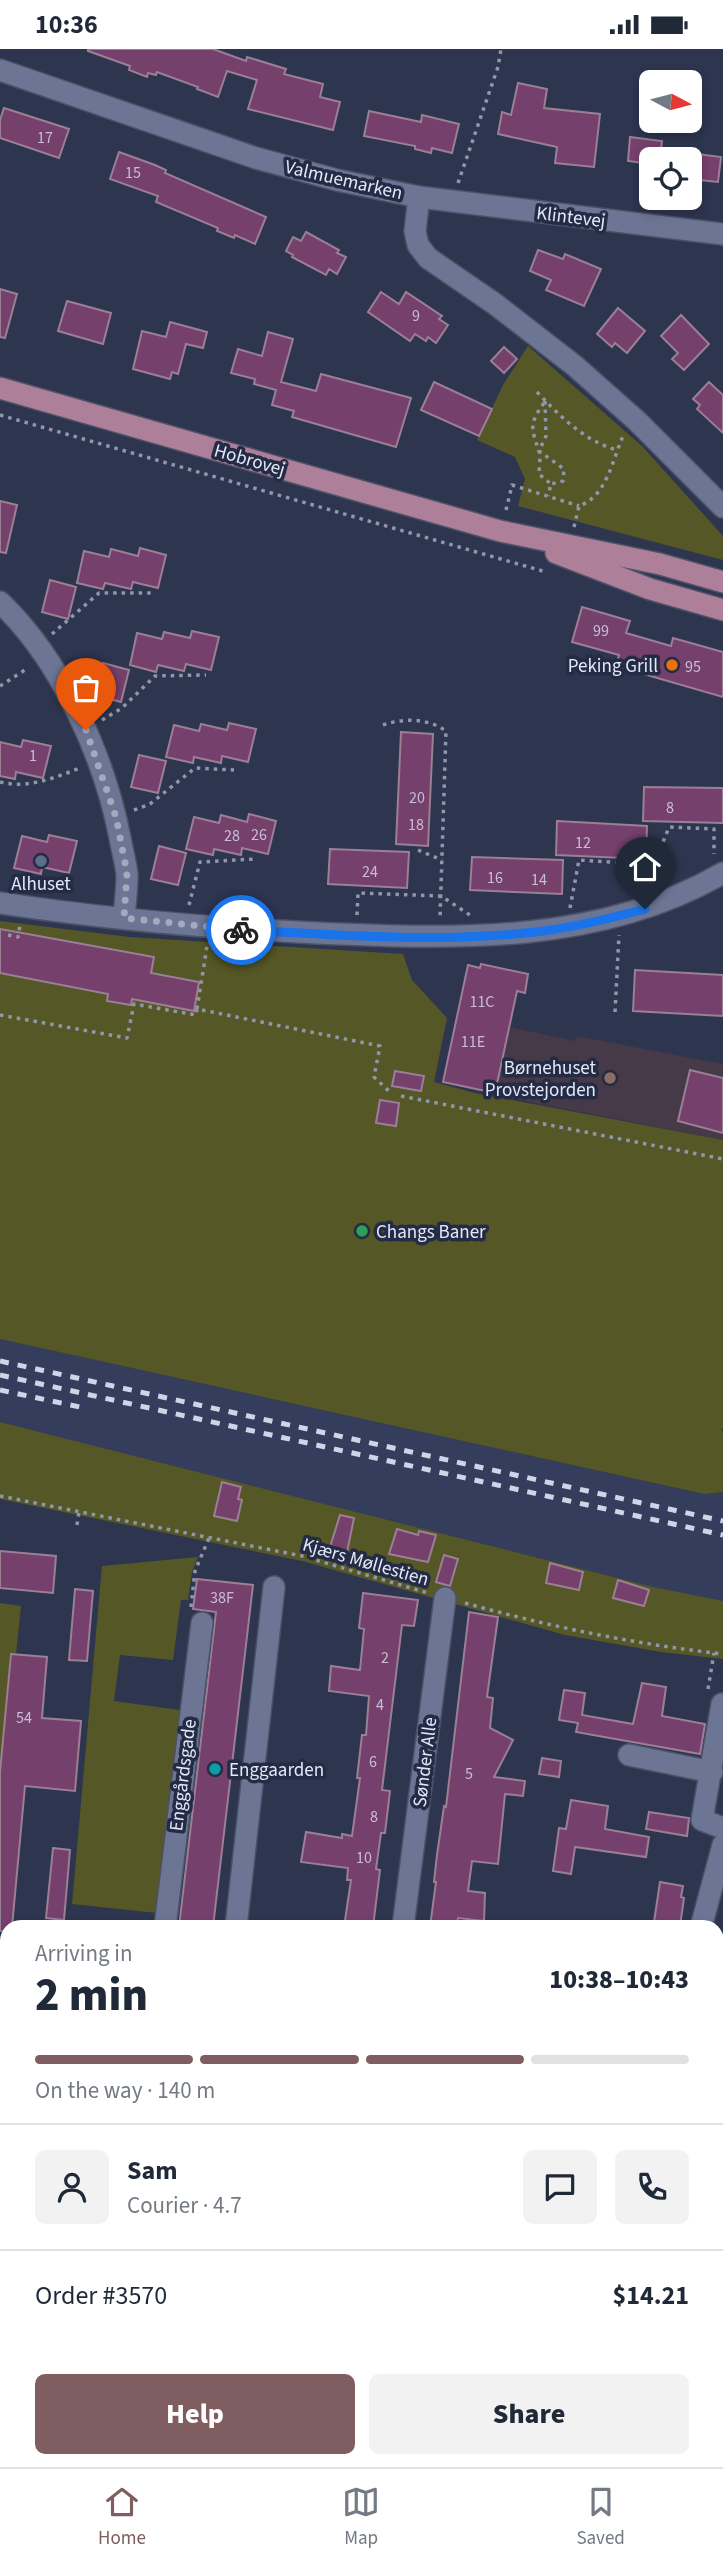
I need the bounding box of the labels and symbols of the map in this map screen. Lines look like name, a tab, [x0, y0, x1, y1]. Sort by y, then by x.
north arrow	[639, 70, 702, 133]
house number: 17	[37, 127, 53, 149]
street label: Valmuemarken	[282, 154, 405, 207]
house number: 15	[125, 162, 141, 184]
street label: Klintevej	[535, 200, 607, 235]
house number: 9	[412, 305, 420, 327]
street label: Hobrovej	[211, 437, 288, 483]
house number: 99	[593, 620, 609, 642]
place label: Peking Grill	[568, 653, 658, 680]
house number: 95	[685, 656, 701, 678]
marker: Peking Grill	[664, 657, 680, 673]
pin	[56, 658, 116, 730]
house number: 1	[29, 745, 37, 767]
house number: 20	[409, 787, 425, 809]
house number: 8	[666, 797, 674, 819]
house number: 18	[408, 814, 424, 836]
house number: 26	[251, 824, 267, 846]
house number: 28	[224, 825, 240, 847]
house number: 12	[575, 832, 591, 854]
pin	[615, 837, 675, 909]
marker: Alhuset	[33, 853, 49, 869]
house number: 24	[362, 861, 378, 883]
house number: 16	[487, 867, 503, 889]
house number: 14	[531, 869, 547, 891]
place label: Alhuset	[11, 871, 71, 898]
courier	[206, 895, 276, 965]
house number: 11C	[469, 991, 495, 1013]
house number: 11E	[461, 1031, 485, 1053]
place label: Børnehuset Provstejorden	[485, 1055, 597, 1104]
marker: Børnehuset Provstejorden	[602, 1070, 618, 1086]
place label: Changs Baner	[376, 1219, 486, 1246]
marker: Changs Baner	[354, 1223, 370, 1239]
street label: Kjærs Møllestien	[299, 1532, 432, 1593]
house number: 38F	[210, 1587, 234, 1609]
house number: 2	[381, 1647, 389, 1669]
house number: 4	[376, 1694, 384, 1716]
house number: 54	[16, 1707, 32, 1729]
street label: Sønder Alle	[407, 1716, 444, 1809]
street label: Enggårdsgade	[163, 1718, 204, 1833]
house number: 6	[369, 1751, 377, 1773]
place label: Enggaarden	[229, 1757, 324, 1784]
marker: Enggaarden	[207, 1761, 223, 1777]
house number: 5	[465, 1763, 473, 1785]
house number: 8	[370, 1806, 378, 1828]
house number: 10	[356, 1847, 372, 1869]

